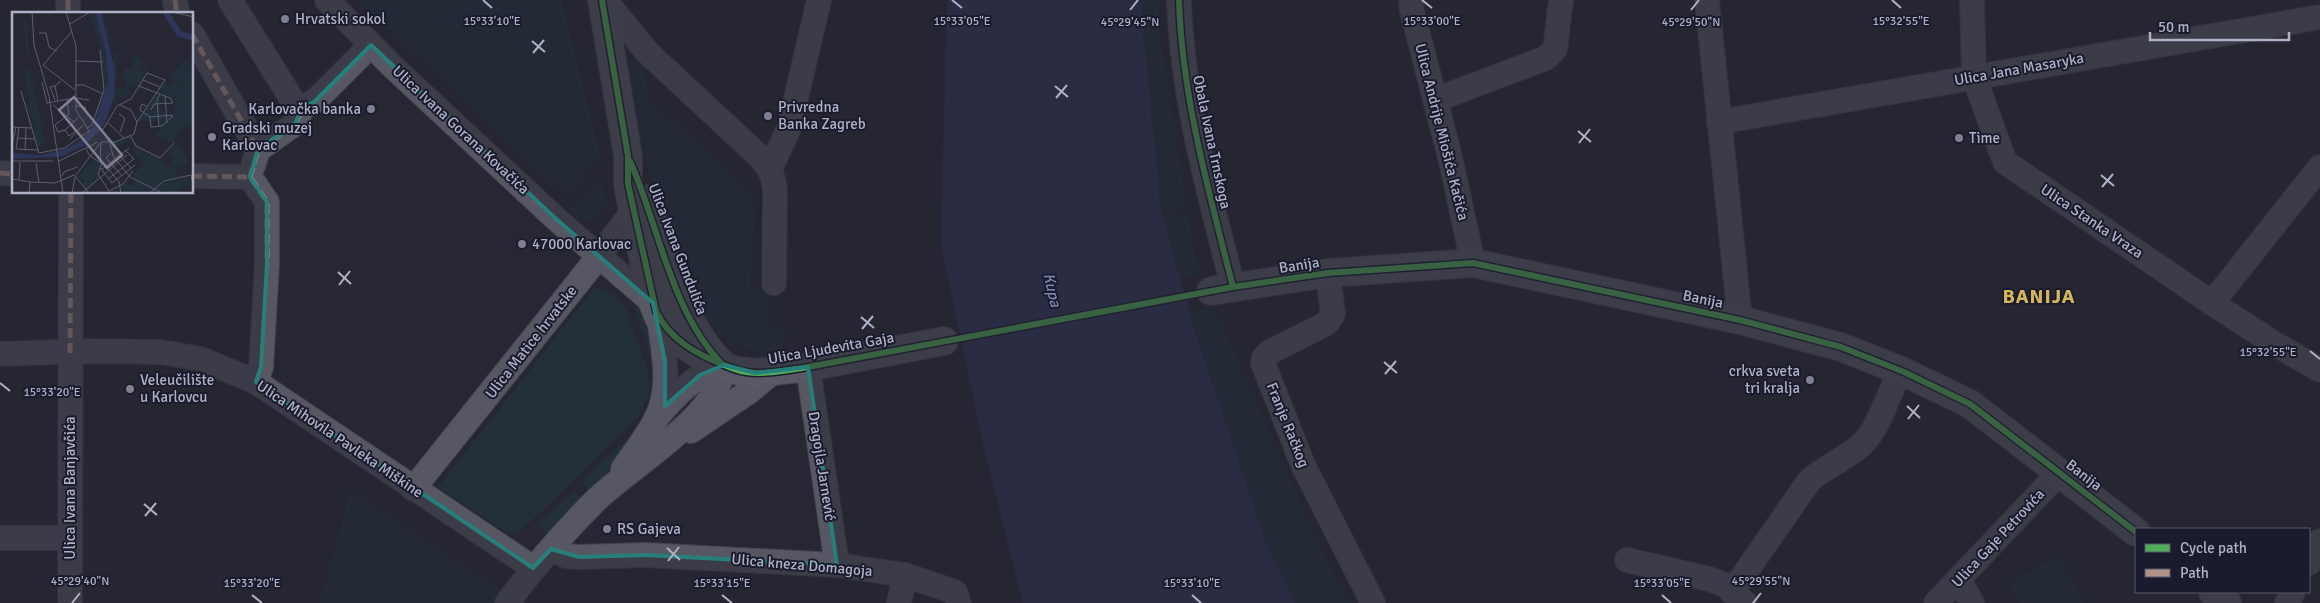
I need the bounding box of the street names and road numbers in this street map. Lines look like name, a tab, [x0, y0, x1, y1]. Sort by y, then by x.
street label: Ulica Andrije Miošića Kačića	[1411, 42, 1473, 222]
street label: Ulica Jana Masaryka	[1953, 49, 2085, 89]
street label: Ulica Ivana Gorana Kovačića	[389, 62, 533, 198]
street label: Obala Ivana Trnskoga	[1189, 74, 1235, 210]
street label: Ulica Stanka Vraza	[2037, 180, 2147, 262]
street label: Ulica Ivana Gundulića	[645, 181, 711, 317]
street label: Banija	[1277, 253, 1321, 277]
street label: Ulica Matice hrvatske	[481, 282, 581, 402]
street label: Banija	[1681, 286, 1725, 312]
street label: Ulica Ljudevita Gaja	[767, 328, 895, 368]
street label: Ulica Mihovila Pavleka Miškine	[253, 376, 427, 502]
street label: Franje Račkog	[1263, 380, 1313, 470]
street label: Dragojla Jarnević	[804, 410, 840, 522]
street label: Ulica Ivana Banjavčića	[61, 416, 79, 560]
street label: Banija	[2062, 455, 2106, 495]
street label: Ulica Gaje Petrovića	[1948, 485, 2048, 591]
street label: Ulica kneza Domagoja	[731, 550, 873, 580]

